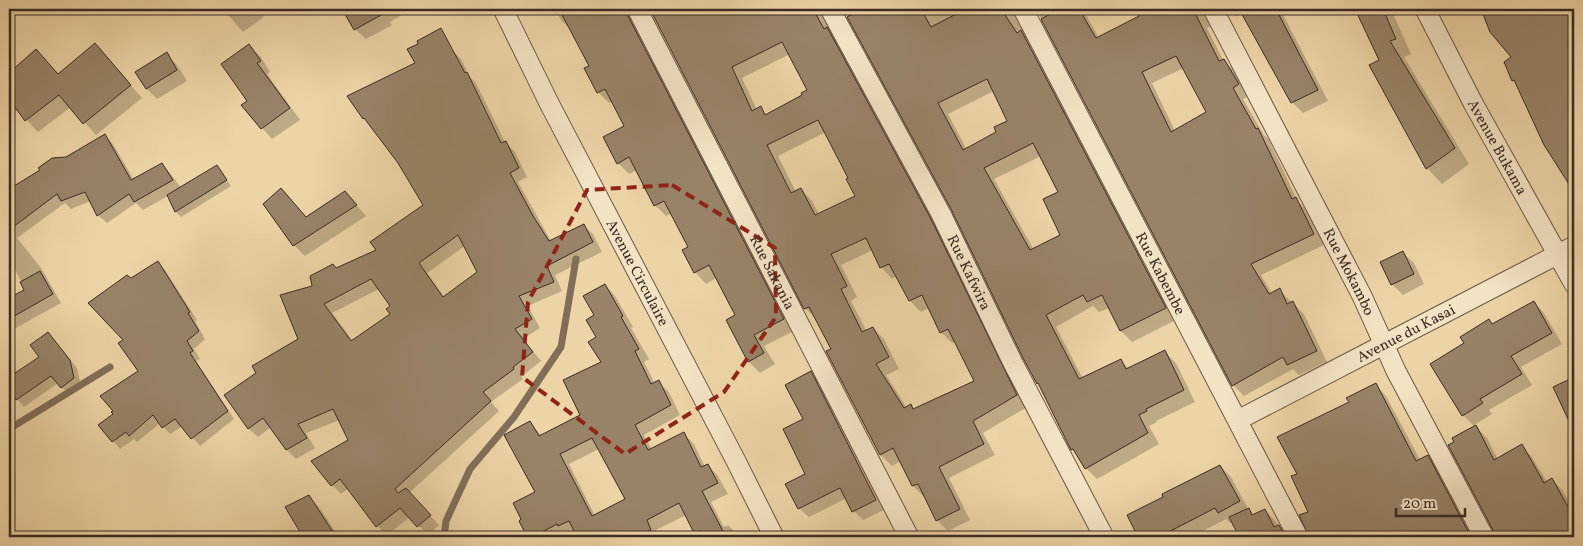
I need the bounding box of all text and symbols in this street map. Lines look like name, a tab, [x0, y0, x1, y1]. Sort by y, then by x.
street label: Avenue Bukama	[1461, 96, 1531, 199]
street label: Avenue Circulaire	[600, 216, 673, 330]
street label: Rue Mokambo	[1317, 225, 1379, 320]
street label: Rue Kabembe	[1129, 229, 1190, 319]
street label: Rue Sakania	[743, 232, 799, 314]
street label: Rue Kafwira	[941, 232, 995, 314]
street label: Avenue du Kasai	[1354, 300, 1459, 369]
scale bar	[1396, 486, 1464, 518]
text: 20 m	[1403, 494, 1436, 515]

